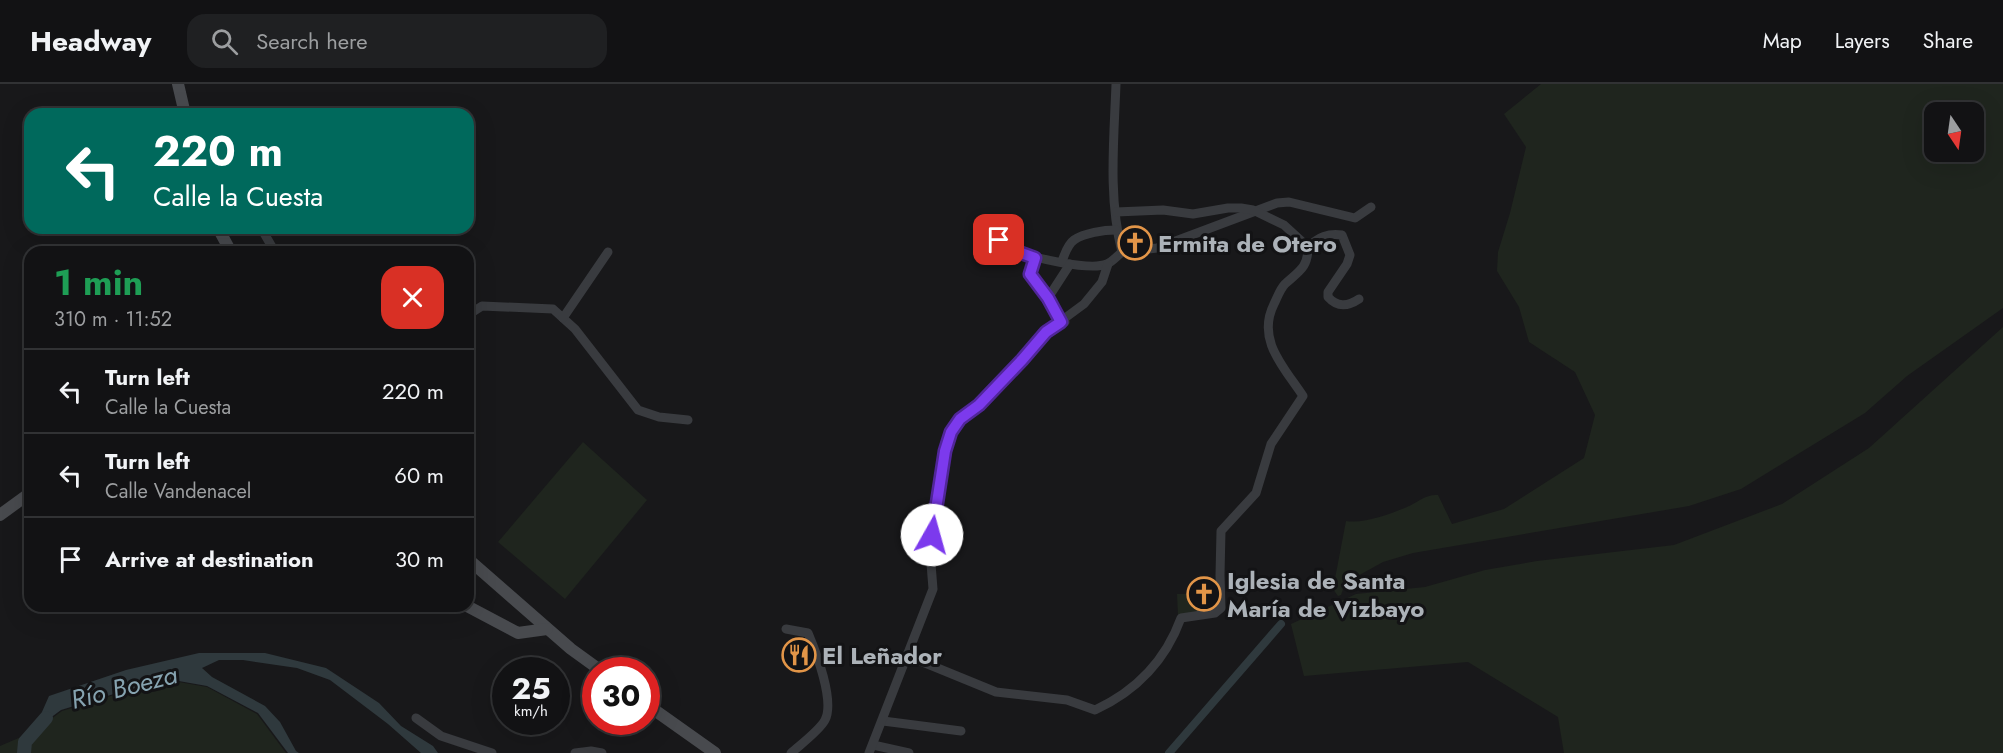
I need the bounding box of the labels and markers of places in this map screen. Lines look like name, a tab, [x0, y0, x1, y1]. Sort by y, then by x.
pin	[973, 214, 1024, 265]
church icon: Ermita de Otero	[1117, 225, 1153, 261]
place label: Ermita de Otero	[1158, 226, 1337, 261]
place label: Iglesia de Santa María de Vizbayo	[1227, 563, 1424, 626]
church icon: Iglesia de Santa María de Vizbayo	[1186, 576, 1222, 612]
restaurant icon: El Leñador	[781, 637, 817, 673]
place label: El Leñador	[822, 638, 942, 673]

